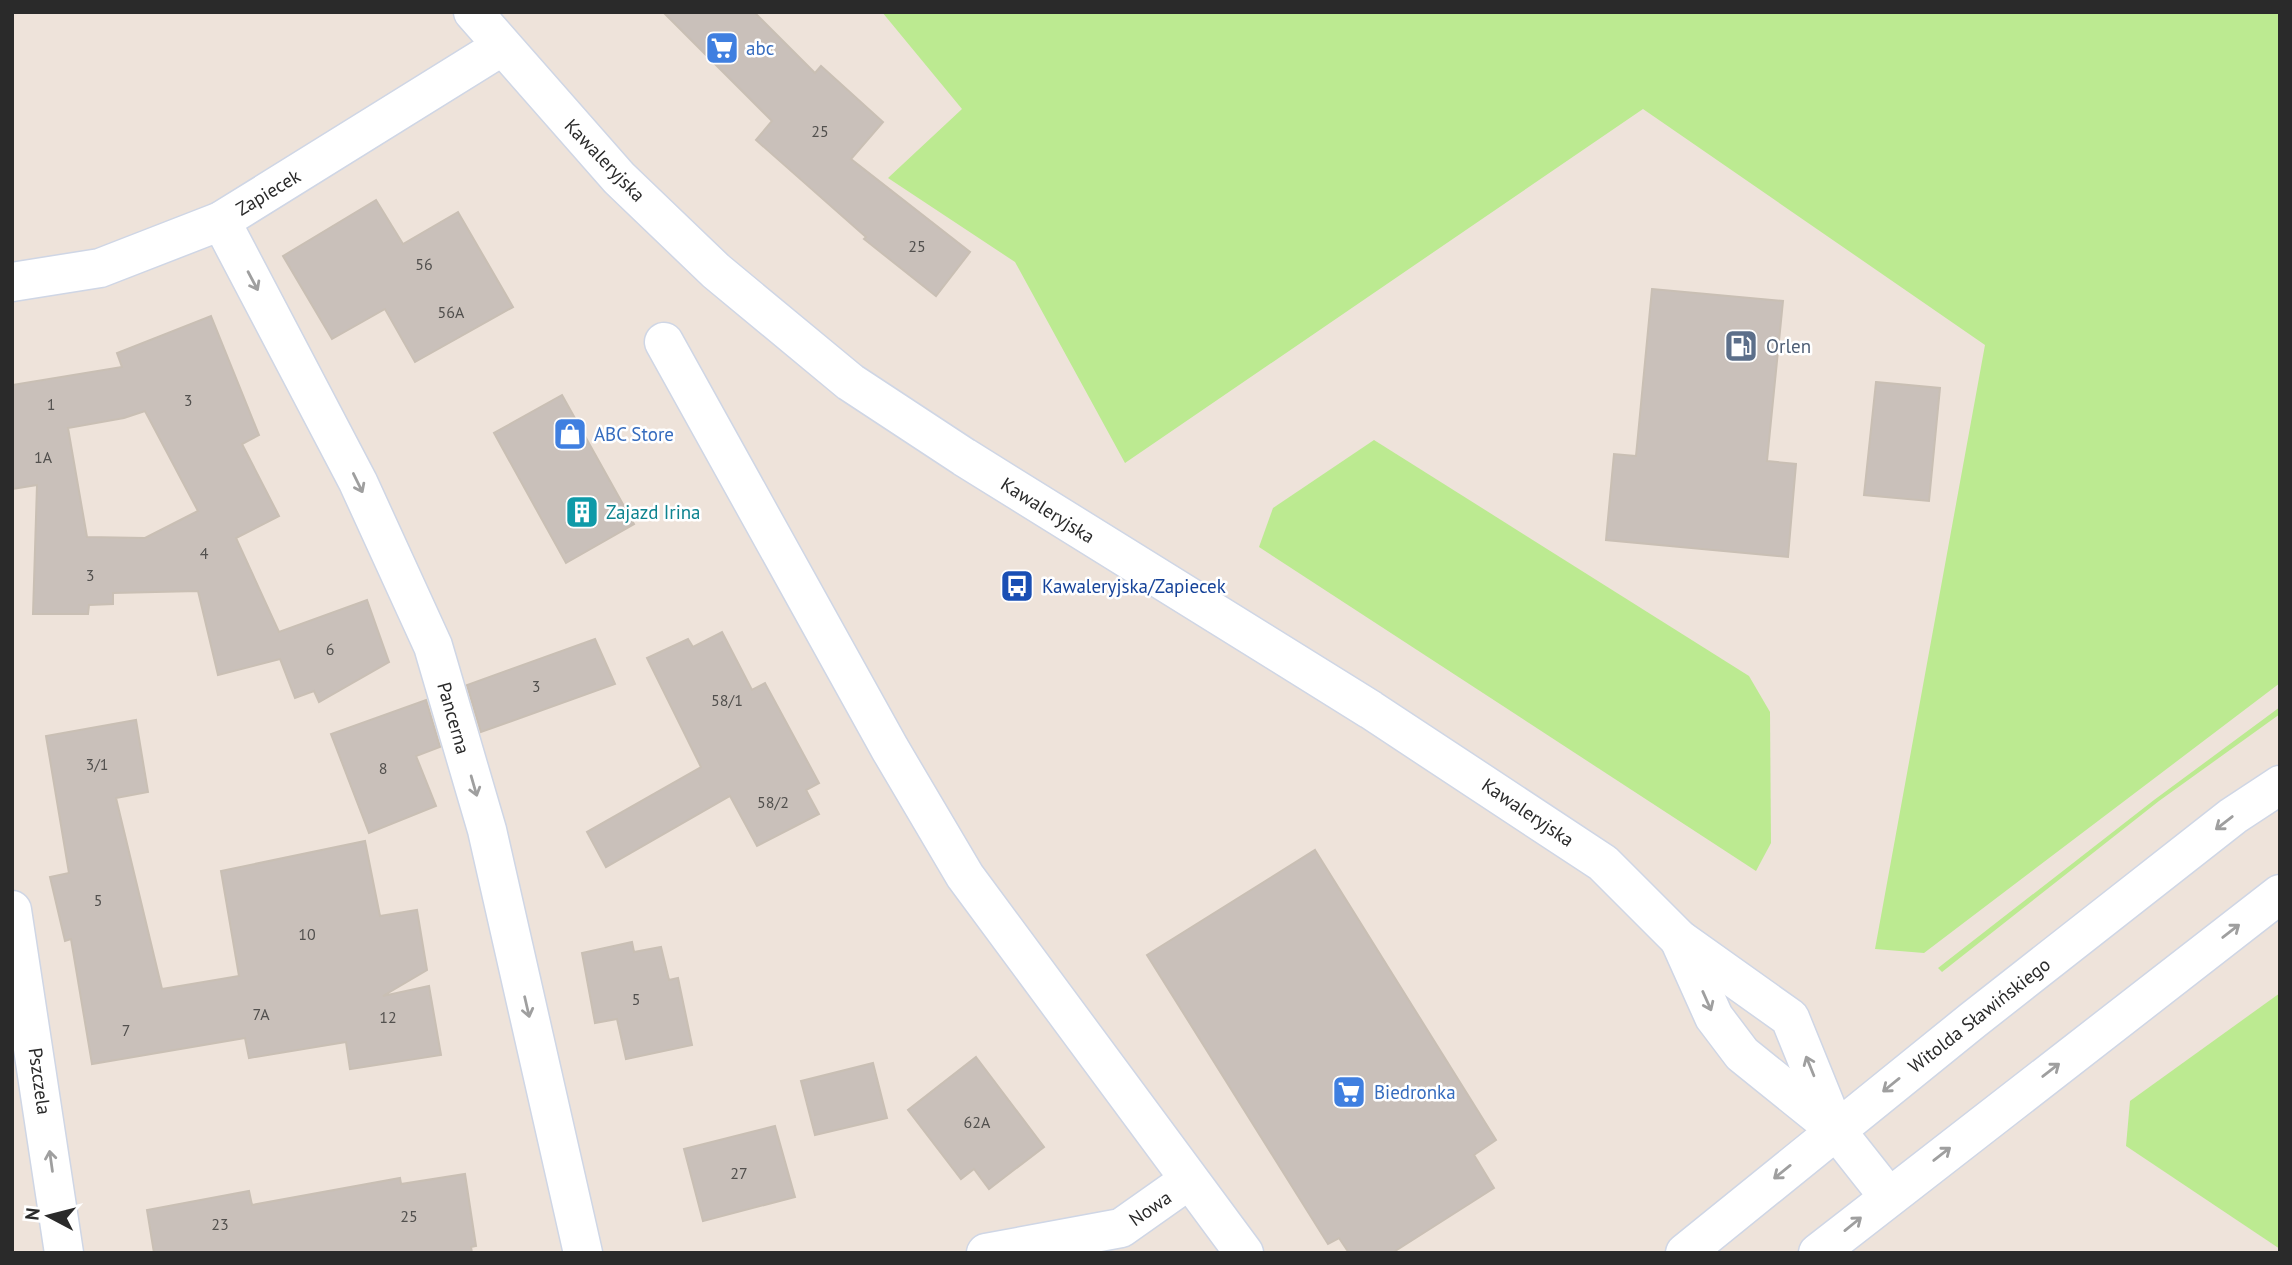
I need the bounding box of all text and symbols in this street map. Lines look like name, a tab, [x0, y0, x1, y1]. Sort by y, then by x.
supermarket icon: abc	[703, 29, 741, 67]
place label: abc	[746, 36, 774, 60]
street label: Kawaleryjska	[560, 114, 650, 206]
house number: 25	[811, 121, 829, 141]
street label: Zapiecek	[231, 163, 305, 221]
house number: 25	[908, 236, 926, 256]
house number: 56	[415, 254, 433, 274]
one-way arrow	[247, 270, 261, 291]
house number: 56A	[438, 302, 465, 322]
fuel station icon: Orlen	[1722, 327, 1760, 365]
place label: Orlen	[1766, 334, 1811, 358]
house number: 3	[184, 390, 192, 410]
house number: 1	[47, 394, 55, 414]
shop icon: ABC Store	[551, 415, 589, 453]
place label: ABC Store	[594, 422, 674, 446]
house number: 1A	[34, 447, 53, 467]
one-way arrow	[352, 472, 366, 493]
street label: Kawaleryjska	[997, 472, 1099, 548]
building icon: Zajazd Irina	[563, 493, 601, 531]
place label: Zajazd Irina	[606, 500, 701, 524]
house number: 4	[200, 543, 209, 563]
house number: 3	[86, 565, 94, 585]
bus stop icon: Kawaleryjska/Zapiecek	[998, 567, 1036, 605]
place label: Kawaleryjska/Zapiecek	[1042, 574, 1226, 598]
house number: 6	[326, 639, 334, 659]
house number: 3	[532, 676, 540, 696]
street label: Pancerna	[432, 679, 476, 757]
house number: 58/1	[711, 690, 743, 710]
house number: 3/1	[85, 754, 109, 774]
house number: 8	[379, 758, 387, 778]
street label: Kawaleryjska	[1477, 772, 1579, 852]
one-way arrow	[468, 775, 481, 797]
house number: 58/2	[757, 792, 789, 812]
one-way arrow	[2215, 816, 2233, 831]
house number: 5	[94, 890, 102, 910]
house number: 10	[298, 924, 316, 944]
one-way arrow	[2222, 924, 2240, 939]
street label: Witolda Sławińskiego	[1903, 952, 2055, 1078]
house number: 5	[632, 989, 640, 1009]
one-way arrow	[1701, 990, 1714, 1011]
one-way arrow	[521, 995, 534, 1018]
house number: 7A	[252, 1004, 270, 1024]
house number: 12	[379, 1007, 397, 1027]
house number: 7	[122, 1020, 130, 1040]
street label: Pszczela	[23, 1046, 57, 1116]
one-way arrow	[1802, 1056, 1815, 1077]
one-way arrow	[2041, 1063, 2060, 1078]
supermarket icon: Biedronka	[1330, 1073, 1368, 1111]
one-way arrow	[1882, 1077, 1900, 1093]
place label: Biedronka	[1374, 1080, 1456, 1104]
house number: 62A	[964, 1112, 991, 1132]
one-way arrow	[1932, 1147, 1951, 1162]
one-way arrow	[44, 1150, 57, 1173]
house number: 27	[730, 1163, 748, 1183]
one-way arrow	[1774, 1165, 1792, 1180]
north arrow	[14, 1181, 84, 1251]
street label: Nowa	[1124, 1185, 1176, 1231]
text: N	[19, 1206, 45, 1222]
house number: 25	[400, 1206, 418, 1226]
house number: 23	[211, 1214, 229, 1234]
one-way arrow	[1843, 1217, 1861, 1232]

